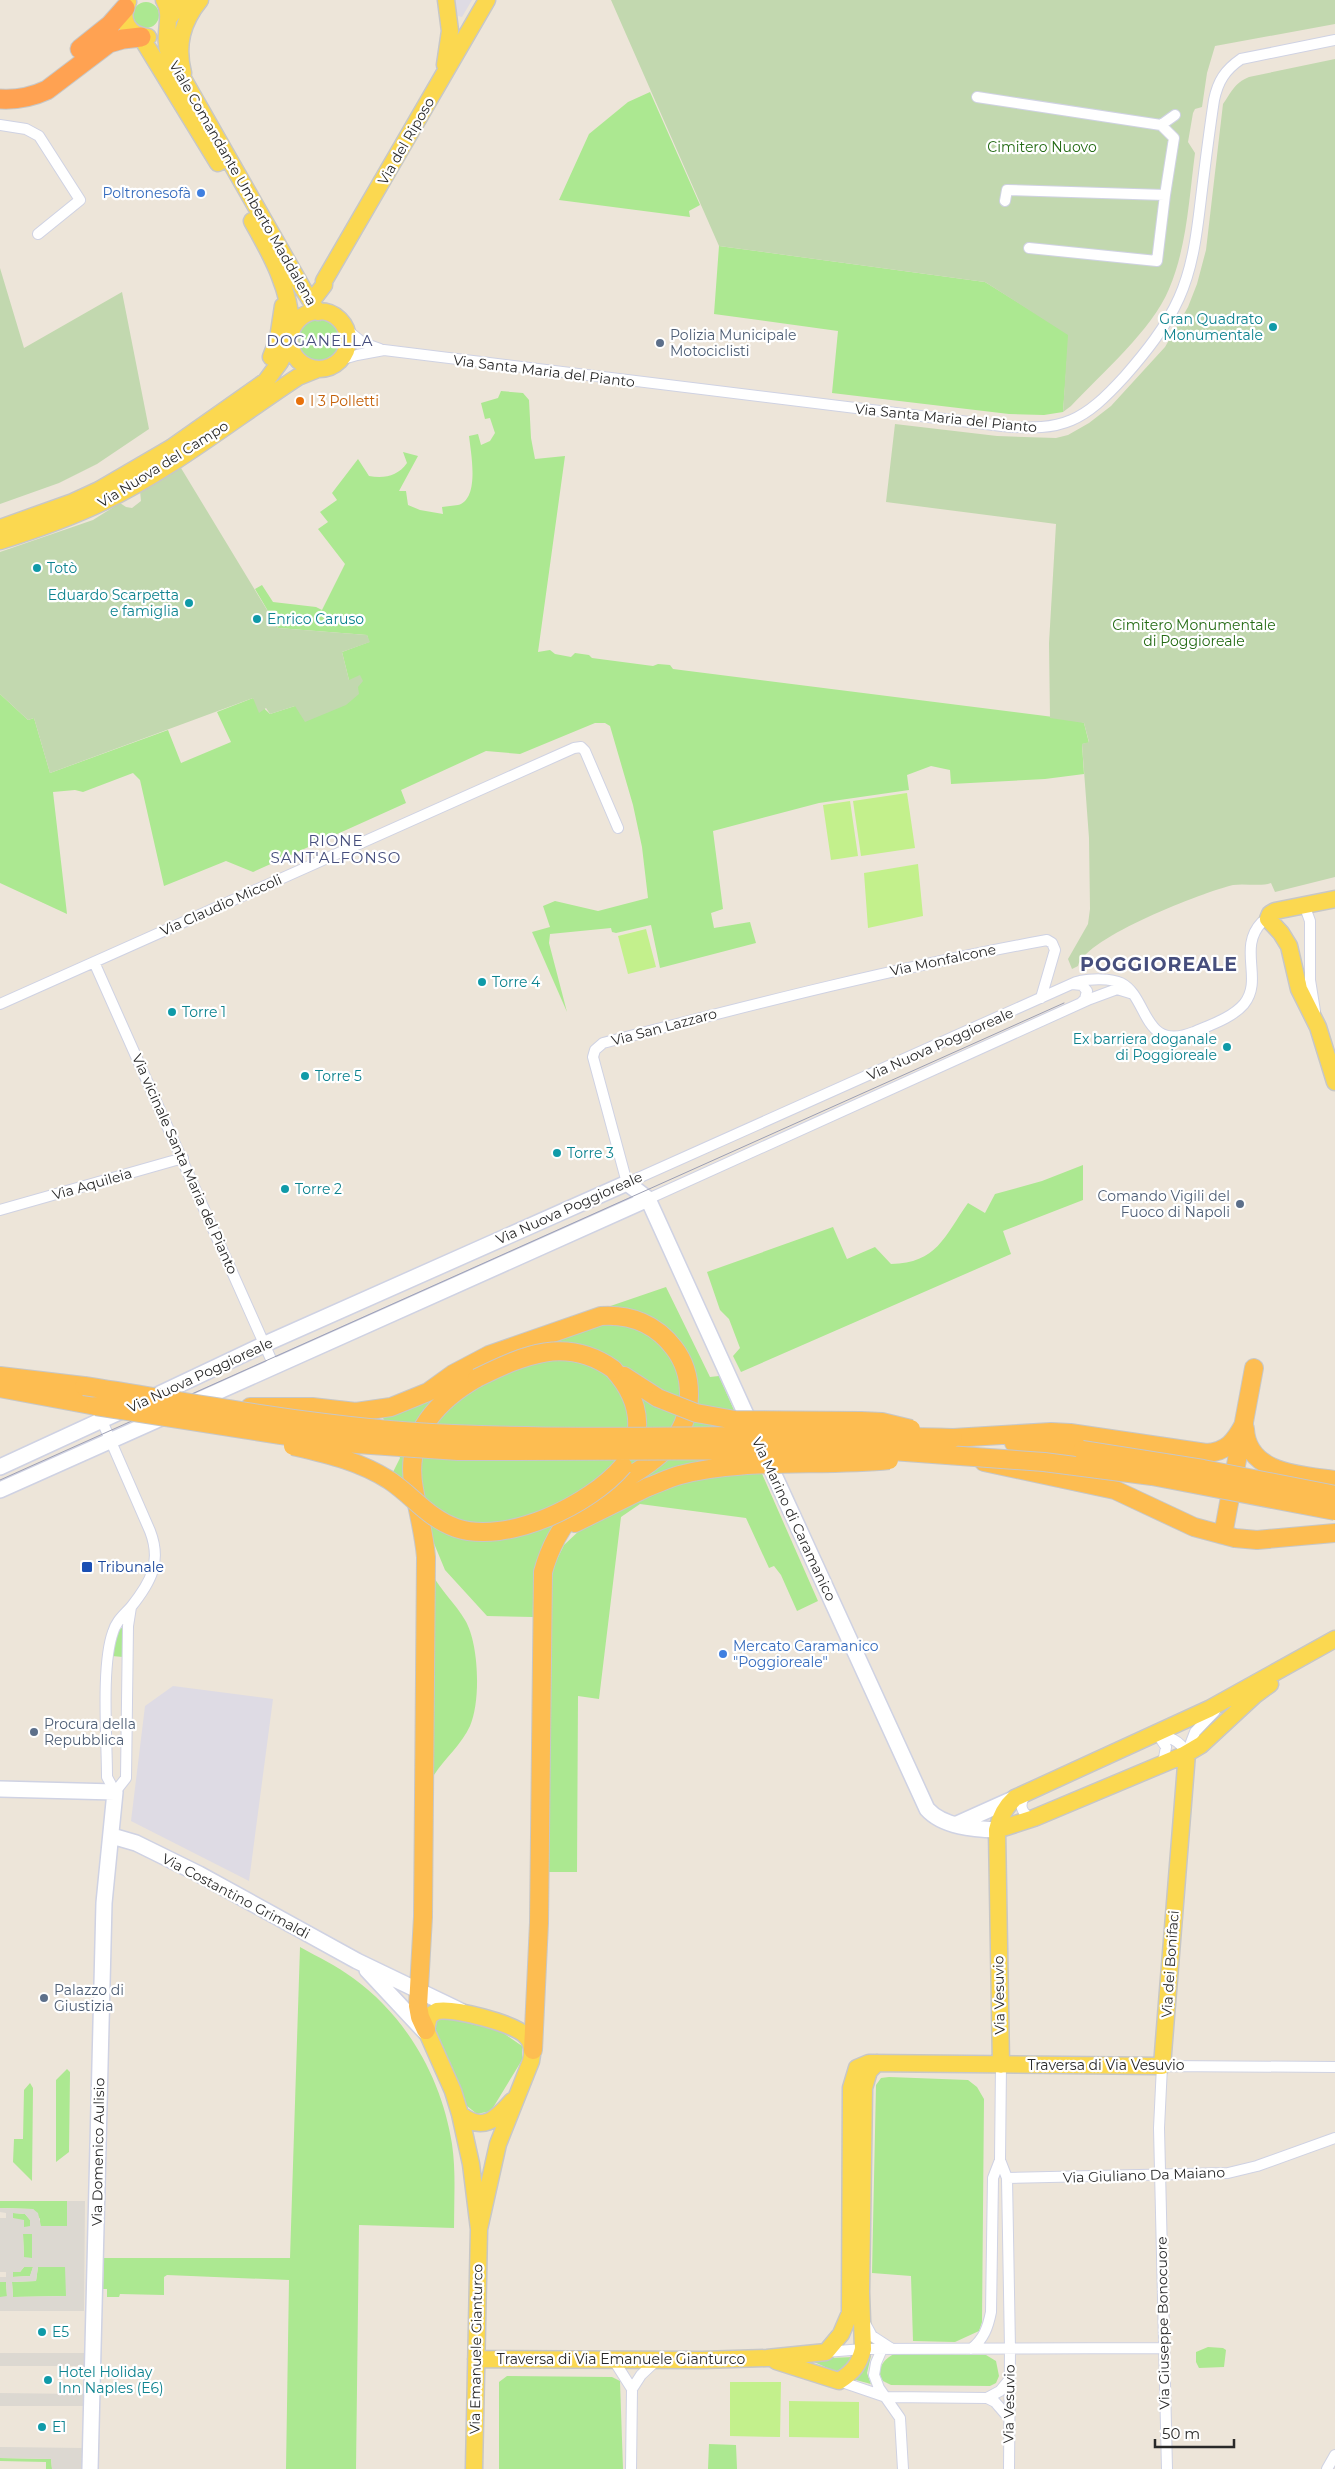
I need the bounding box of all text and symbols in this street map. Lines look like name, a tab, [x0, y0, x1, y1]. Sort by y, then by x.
street label: Viale Comandante Umberto Maddalena	[165, 57, 321, 309]
street label: Via del Riposo	[374, 94, 438, 188]
park label: Cimitero Nuovo	[987, 138, 1097, 156]
place label: Poltronesofà	[102, 184, 191, 202]
marker: Poltronesofà	[195, 187, 207, 199]
place label: Gran Quadrato Monumentale	[1159, 310, 1263, 344]
marker: Gran Quadrato Monumentale	[1267, 321, 1279, 333]
place label: Polizia Municipale Motociclisti	[670, 326, 797, 360]
district label: DOGANELLA	[267, 331, 373, 350]
marker: Polizia Municipale Motociclisti	[654, 337, 666, 349]
street label: Via Santa Maria del Pianto	[452, 351, 636, 391]
place label: I 3 Polletti	[310, 392, 379, 410]
marker: I 3 Polletti	[294, 395, 306, 407]
street label: Via Santa Maria del Pianto	[854, 399, 1038, 437]
street label: Via Nuova del Campo	[94, 416, 232, 511]
place label: Totò	[47, 559, 77, 577]
marker: Totò	[31, 562, 43, 574]
place label: Eduardo Scarpetta e famiglia	[48, 586, 179, 620]
marker: Eduardo Scarpetta e famiglia	[183, 597, 195, 609]
place label: Enrico Caruso	[267, 610, 364, 628]
marker: Enrico Caruso	[251, 613, 263, 625]
park label: Cimitero Monumentale di Poggioreale	[1112, 616, 1276, 650]
district label: RIONE SANT'ALFONSO	[271, 831, 401, 867]
street label: Via Claudio Miccoli	[157, 870, 285, 940]
street label: Via Monfalcone	[888, 940, 998, 980]
district label: POGGIOREALE	[1080, 953, 1238, 976]
place label: Torre 4	[492, 973, 541, 991]
marker: Torre 4	[476, 976, 488, 988]
place label: Torre 1	[182, 1003, 226, 1021]
street label: Via San Lazzaro	[609, 1004, 719, 1050]
street label: Via Nuova Poggioreale	[864, 1004, 1016, 1084]
marker: Torre 1	[166, 1006, 178, 1018]
place label: Ex barriera doganale di Poggioreale	[1073, 1030, 1217, 1064]
marker: Ex barriera doganale di Poggioreale	[1221, 1041, 1233, 1053]
street label: Via vicinale Santa Maria del Pianto	[128, 1051, 242, 1277]
place label: Torre 5	[315, 1067, 362, 1085]
marker: Torre 5	[299, 1070, 311, 1082]
place label: Torre 3	[567, 1144, 614, 1162]
marker: Torre 3	[551, 1147, 563, 1159]
street label: Via Aquileia	[50, 1164, 134, 1204]
street label: Via Nuova Poggioreale	[493, 1168, 645, 1248]
place label: Torre 2	[295, 1180, 342, 1198]
marker: Torre 2	[279, 1183, 291, 1195]
place label: Comando Vigili del Fuoco di Napoli	[1098, 1187, 1230, 1221]
marker: Comando Vigili del Fuoco di Napoli	[1234, 1198, 1246, 1210]
street label: Via Nuova Poggioreale	[124, 1333, 276, 1417]
street label: Via Marino di Caramanico	[748, 1434, 840, 1604]
place label: Tribunale	[98, 1558, 164, 1576]
marker: Tribunale	[80, 1560, 94, 1574]
place label: Mercato Caramanico "Poggioreale"	[733, 1637, 879, 1671]
marker: Mercato Caramanico "Poggioreale"	[717, 1648, 729, 1660]
place label: Procura della Repubblica	[44, 1715, 136, 1749]
marker: Procura della Repubblica	[28, 1726, 40, 1738]
street label: Via Costantino Grimaldi	[159, 1849, 313, 1943]
street label: Via dei Bonifaci	[1157, 1910, 1183, 2018]
street label: Via Vesuvio	[989, 1955, 1009, 2035]
place label: Palazzo di Giustizia	[54, 1981, 124, 2015]
marker: Palazzo di Giustizia	[38, 1992, 50, 2004]
street label: Traversa di Via Vesuvio	[1027, 2056, 1185, 2074]
street label: Via Domenico Aulisio	[88, 2077, 108, 2226]
street label: Via Giuliano Da Maiano	[1063, 2163, 1226, 2187]
street label: Via Giuseppe Bonocuore	[1152, 2236, 1174, 2410]
street label: Via Emanuele Gianturco	[466, 2263, 486, 2434]
place label: E5	[52, 2323, 69, 2341]
marker: E5	[36, 2326, 48, 2338]
street label: Traversa di Via Emanuele Gianturco	[497, 2350, 745, 2368]
place label: Hotel Holiday Inn Naples (E6)	[58, 2363, 164, 2397]
street label: Via Vesuvio	[999, 2364, 1019, 2444]
marker: Hotel Holiday Inn Naples (E6)	[42, 2374, 54, 2386]
scale bar	[1155, 2416, 1234, 2448]
place label: E1	[52, 2418, 66, 2436]
marker: E1	[36, 2421, 48, 2433]
text: 50 m	[1162, 2424, 1200, 2443]

